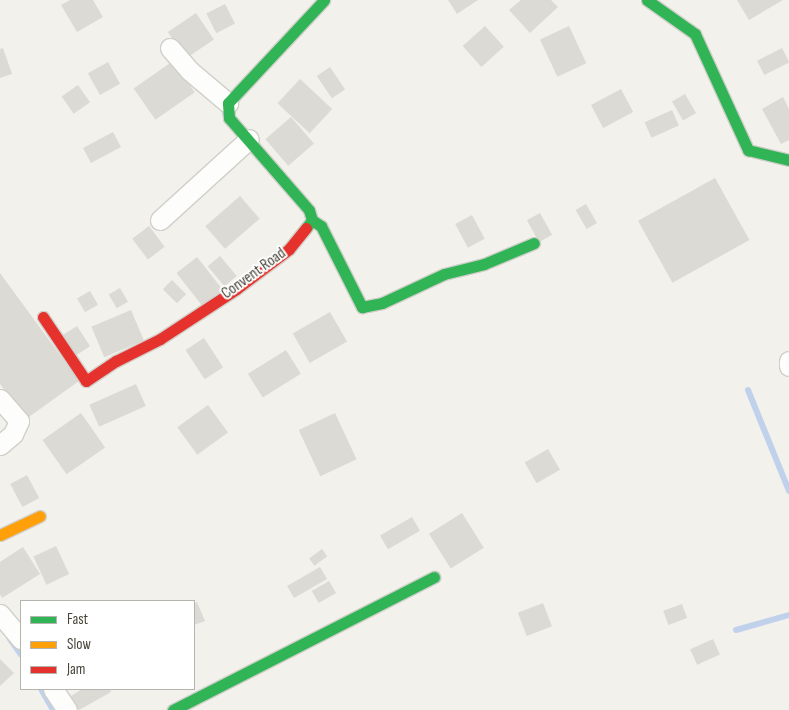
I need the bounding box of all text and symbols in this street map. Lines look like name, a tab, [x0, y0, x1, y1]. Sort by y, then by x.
street label: Convent Road	[218, 244, 290, 304]
legend	[20, 600, 195, 690]
text: Fast	[67, 610, 88, 629]
text: Slow	[67, 635, 91, 654]
text: Jam	[67, 660, 85, 679]

